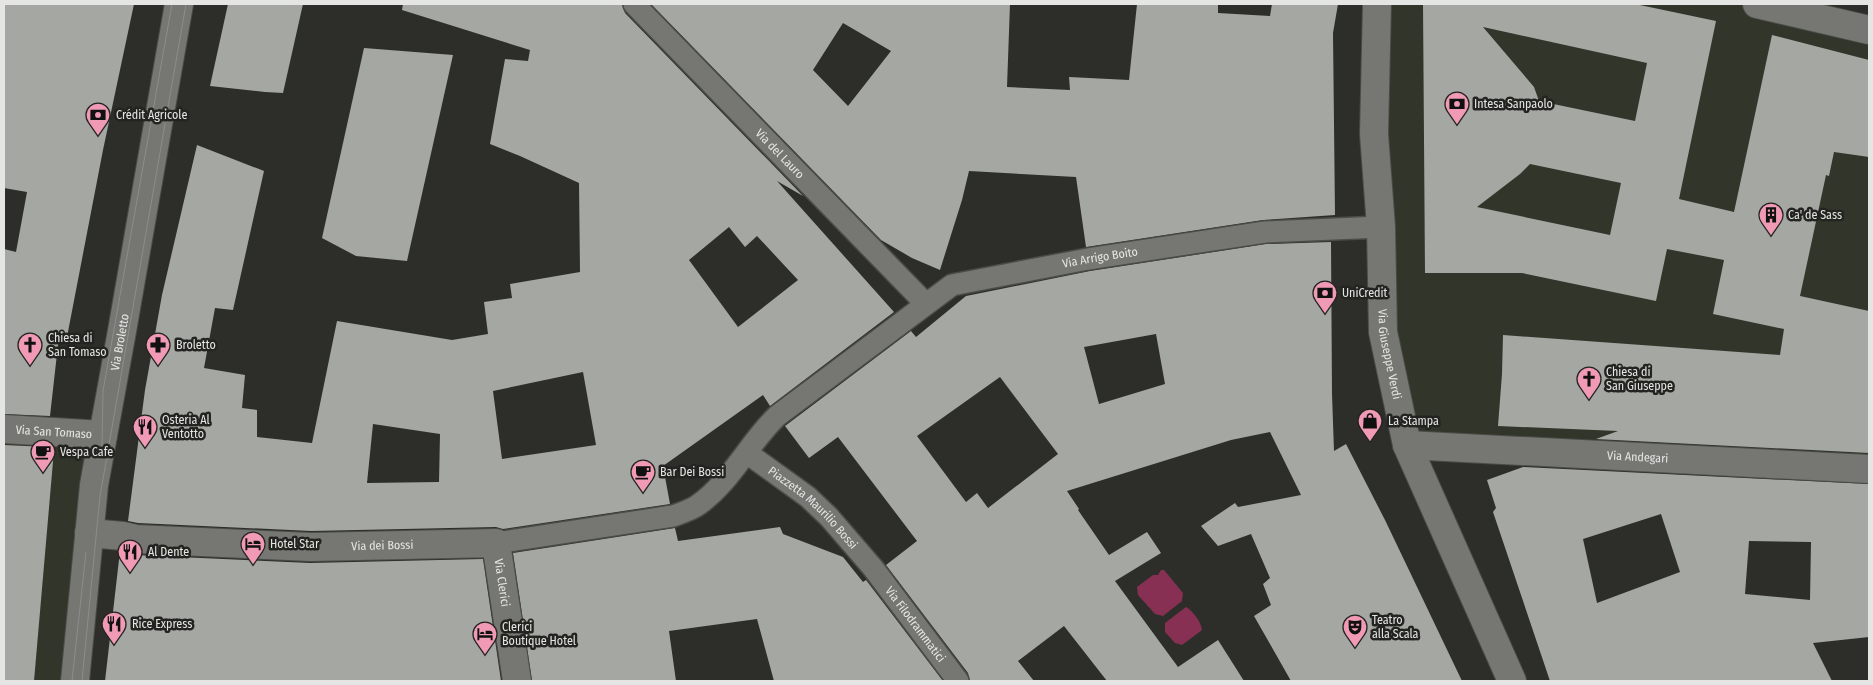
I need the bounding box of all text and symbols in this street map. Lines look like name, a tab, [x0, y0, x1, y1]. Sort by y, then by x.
bank icon: Intesa Sanpaolo	[1444, 91, 1470, 125]
place label: Intesa Sanpaolo	[1474, 97, 1553, 111]
bank icon: Crédit Agricole	[85, 102, 111, 136]
place label: Crédit Agricole	[116, 108, 187, 122]
street label: Via del Lauro	[753, 126, 807, 182]
building icon: Ca' de Sass	[1758, 202, 1784, 236]
place label: Ca' de Sass	[1788, 208, 1842, 222]
street label: Via Arrigo Boito	[1061, 245, 1139, 271]
bank icon: UniCredit	[1312, 280, 1338, 314]
place label: UniCredit	[1342, 286, 1388, 300]
street label: Via Giuseppe Verdi	[1376, 309, 1404, 401]
street label: Via Broletto	[108, 313, 132, 372]
place label: Chiesa di San Tomaso	[48, 331, 107, 359]
church icon: Chiesa di San Tomaso	[17, 332, 43, 366]
pharmacy icon: Broletto	[145, 332, 171, 366]
place label: Broletto	[176, 338, 216, 352]
place label: Chiesa di San Giuseppe	[1606, 365, 1673, 393]
church icon: Chiesa di San Giuseppe	[1576, 366, 1602, 400]
shop icon: La Stampa	[1357, 408, 1383, 442]
place label: Osteria Al Ventotto	[162, 413, 210, 441]
restaurant icon: Osteria Al Ventotto	[132, 414, 158, 448]
place label: La Stampa	[1388, 414, 1439, 428]
street label: Via San Tomaso	[15, 423, 93, 441]
cafe icon: Vespa Cafe	[30, 439, 56, 473]
place label: Vespa Cafe	[60, 445, 113, 459]
street label: Via Andegari	[1607, 448, 1669, 466]
cafe icon: Bar Dei Bossi	[630, 459, 656, 493]
street label: Piazzetta Maurilio Bossi	[765, 464, 860, 552]
place label: Bar Dei Bossi	[660, 465, 724, 479]
hotel icon: Hotel Star	[240, 531, 266, 565]
place label: Hotel Star	[270, 537, 320, 551]
street label: Via dei Bossi	[351, 538, 414, 553]
restaurant icon: Al Dente	[117, 539, 143, 573]
place label: Al Dente	[148, 545, 189, 559]
street label: Via Clerici	[492, 558, 513, 608]
street label: Via Filodrammatici	[882, 584, 948, 665]
restaurant icon: Rice Express	[101, 611, 127, 645]
place label: Teatro alla Scala	[1372, 613, 1419, 641]
theatre icon: Teatro alla Scala	[1342, 614, 1368, 648]
place label: Rice Express	[132, 617, 192, 631]
place label: Clerici Boutique Hotel	[502, 620, 576, 648]
hotel icon: Clerici Boutique Hotel	[472, 621, 498, 655]

